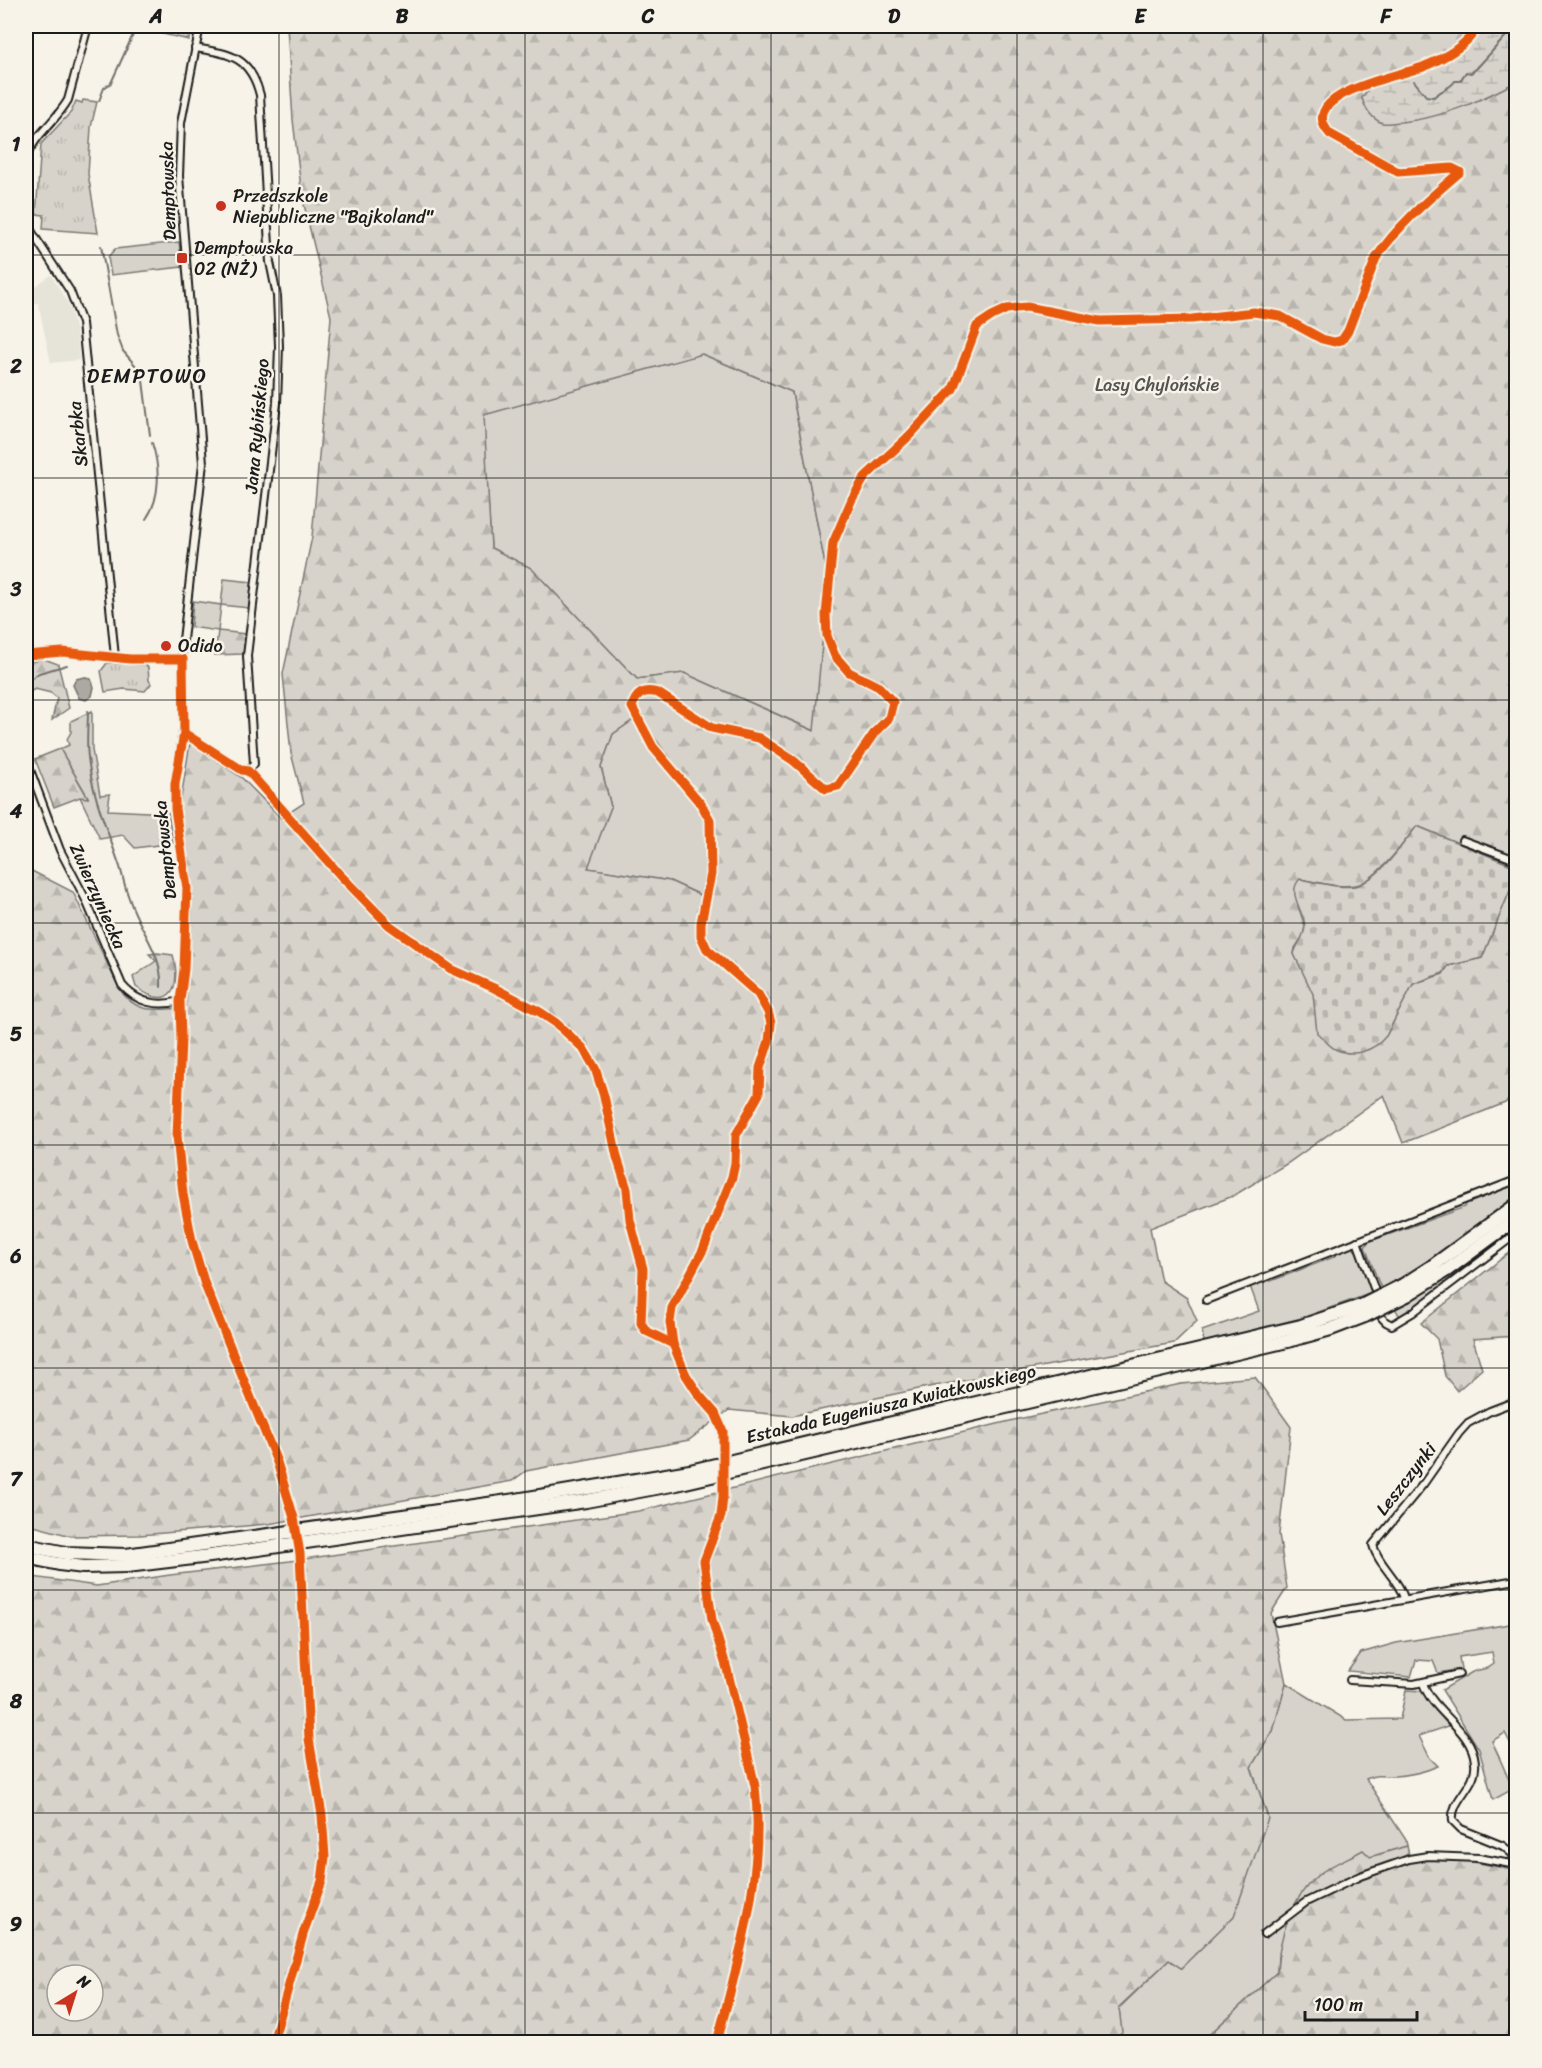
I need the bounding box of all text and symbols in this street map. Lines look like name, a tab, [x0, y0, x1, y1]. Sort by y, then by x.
text: A	[148, 0, 163, 34]
text: B	[396, 0, 409, 34]
text: C	[641, 0, 655, 34]
text: D	[888, 0, 901, 34]
text: E	[1134, 0, 1147, 34]
text: F	[1380, 0, 1393, 34]
text: 1	[12, 127, 21, 162]
street label: Demptowska	[150, 141, 186, 241]
place label: Przedszkole Niepubliczne "Bajkoland"	[233, 180, 435, 233]
marker: Przedszkole Niepubliczne "Bajkoland"	[214, 199, 228, 213]
place label: Demptowska 02 (NŻ)	[194, 232, 293, 285]
marker: Demptowska 02 (NŻ)	[175, 251, 189, 265]
text: 2	[9, 349, 22, 384]
district label: DEMPTOWO	[86, 357, 208, 395]
street label: Jana Rybińskiego	[235, 357, 279, 496]
park label: Lasy Chylońskie	[1095, 369, 1219, 401]
street label: Skarbka	[59, 399, 97, 468]
text: 3	[10, 572, 22, 607]
place label: Odido	[178, 630, 223, 662]
marker: Odido	[159, 639, 173, 653]
text: 4	[9, 794, 23, 829]
street label: Demptowska	[144, 799, 186, 901]
street label: Zwierzyniecka	[60, 838, 136, 955]
text: 5	[10, 1017, 22, 1052]
text: 6	[9, 1239, 22, 1274]
street label: Estakada Eugeniusza Kwiatkowskiego	[743, 1355, 1039, 1453]
street label: Leszczynki	[1367, 1435, 1446, 1523]
text: 7	[10, 1462, 23, 1497]
text: 8	[9, 1684, 23, 1719]
text: 9	[10, 1907, 22, 1942]
north arrow	[45, 1963, 105, 2023]
text: N	[70, 1966, 98, 1997]
scale bar	[1305, 1984, 1418, 2022]
text: 100 m	[1314, 1989, 1363, 2021]

